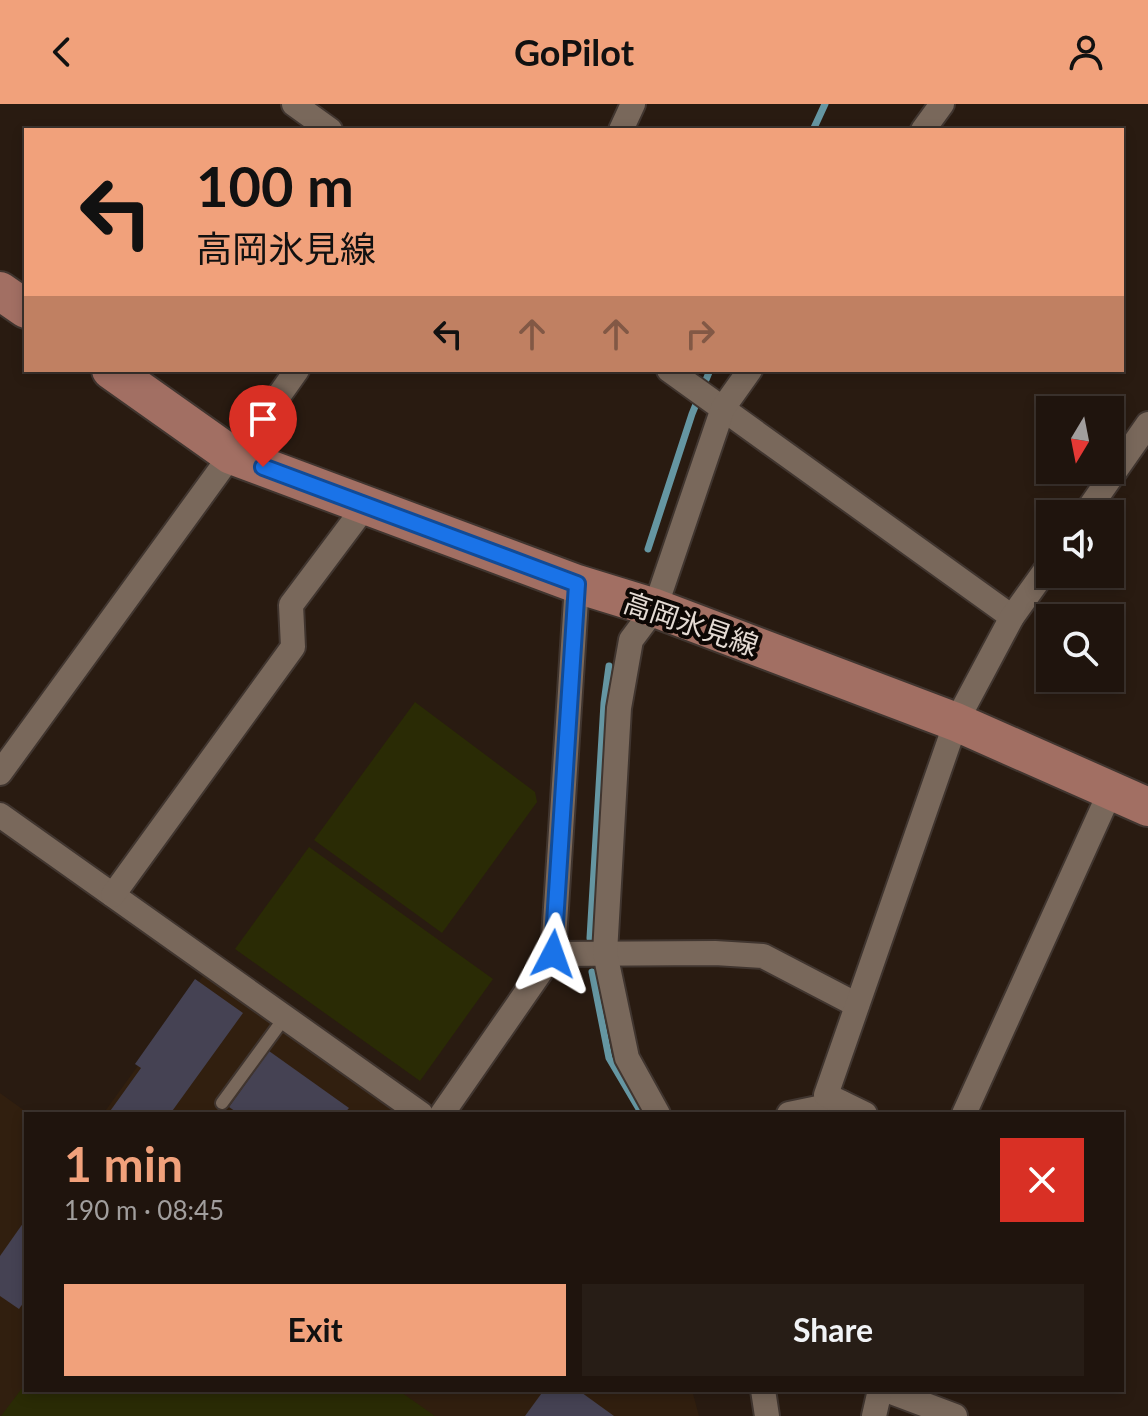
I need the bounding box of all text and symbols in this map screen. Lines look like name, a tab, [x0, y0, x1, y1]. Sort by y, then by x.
icon: back	[40, 30, 84, 74]
text: GoPilot	[514, 30, 634, 74]
icon: person	[1064, 30, 1108, 74]
text: 100 m	[196, 152, 354, 219]
icon: left	[64, 160, 168, 264]
text: 高岡氷見線	[196, 226, 376, 270]
icon: left	[426, 312, 470, 356]
icon: ahead	[510, 312, 554, 356]
icon: ahead	[594, 312, 638, 356]
icon: right	[678, 312, 722, 356]
pin	[229, 385, 297, 467]
north arrow	[1036, 396, 1124, 484]
map controls	[1036, 396, 1124, 692]
icon: arrive	[241, 397, 285, 441]
button: sound	[1036, 500, 1124, 588]
street label: 高岡氷見線	[620, 584, 763, 662]
button: search	[1036, 604, 1124, 692]
position arrow	[511, 912, 595, 996]
text: 1 min	[64, 1135, 183, 1192]
button: close	[1000, 1138, 1084, 1222]
text: 190 m · 08:45	[64, 1194, 224, 1226]
button: Exit	[64, 1284, 566, 1376]
button: Share	[582, 1284, 1084, 1376]

